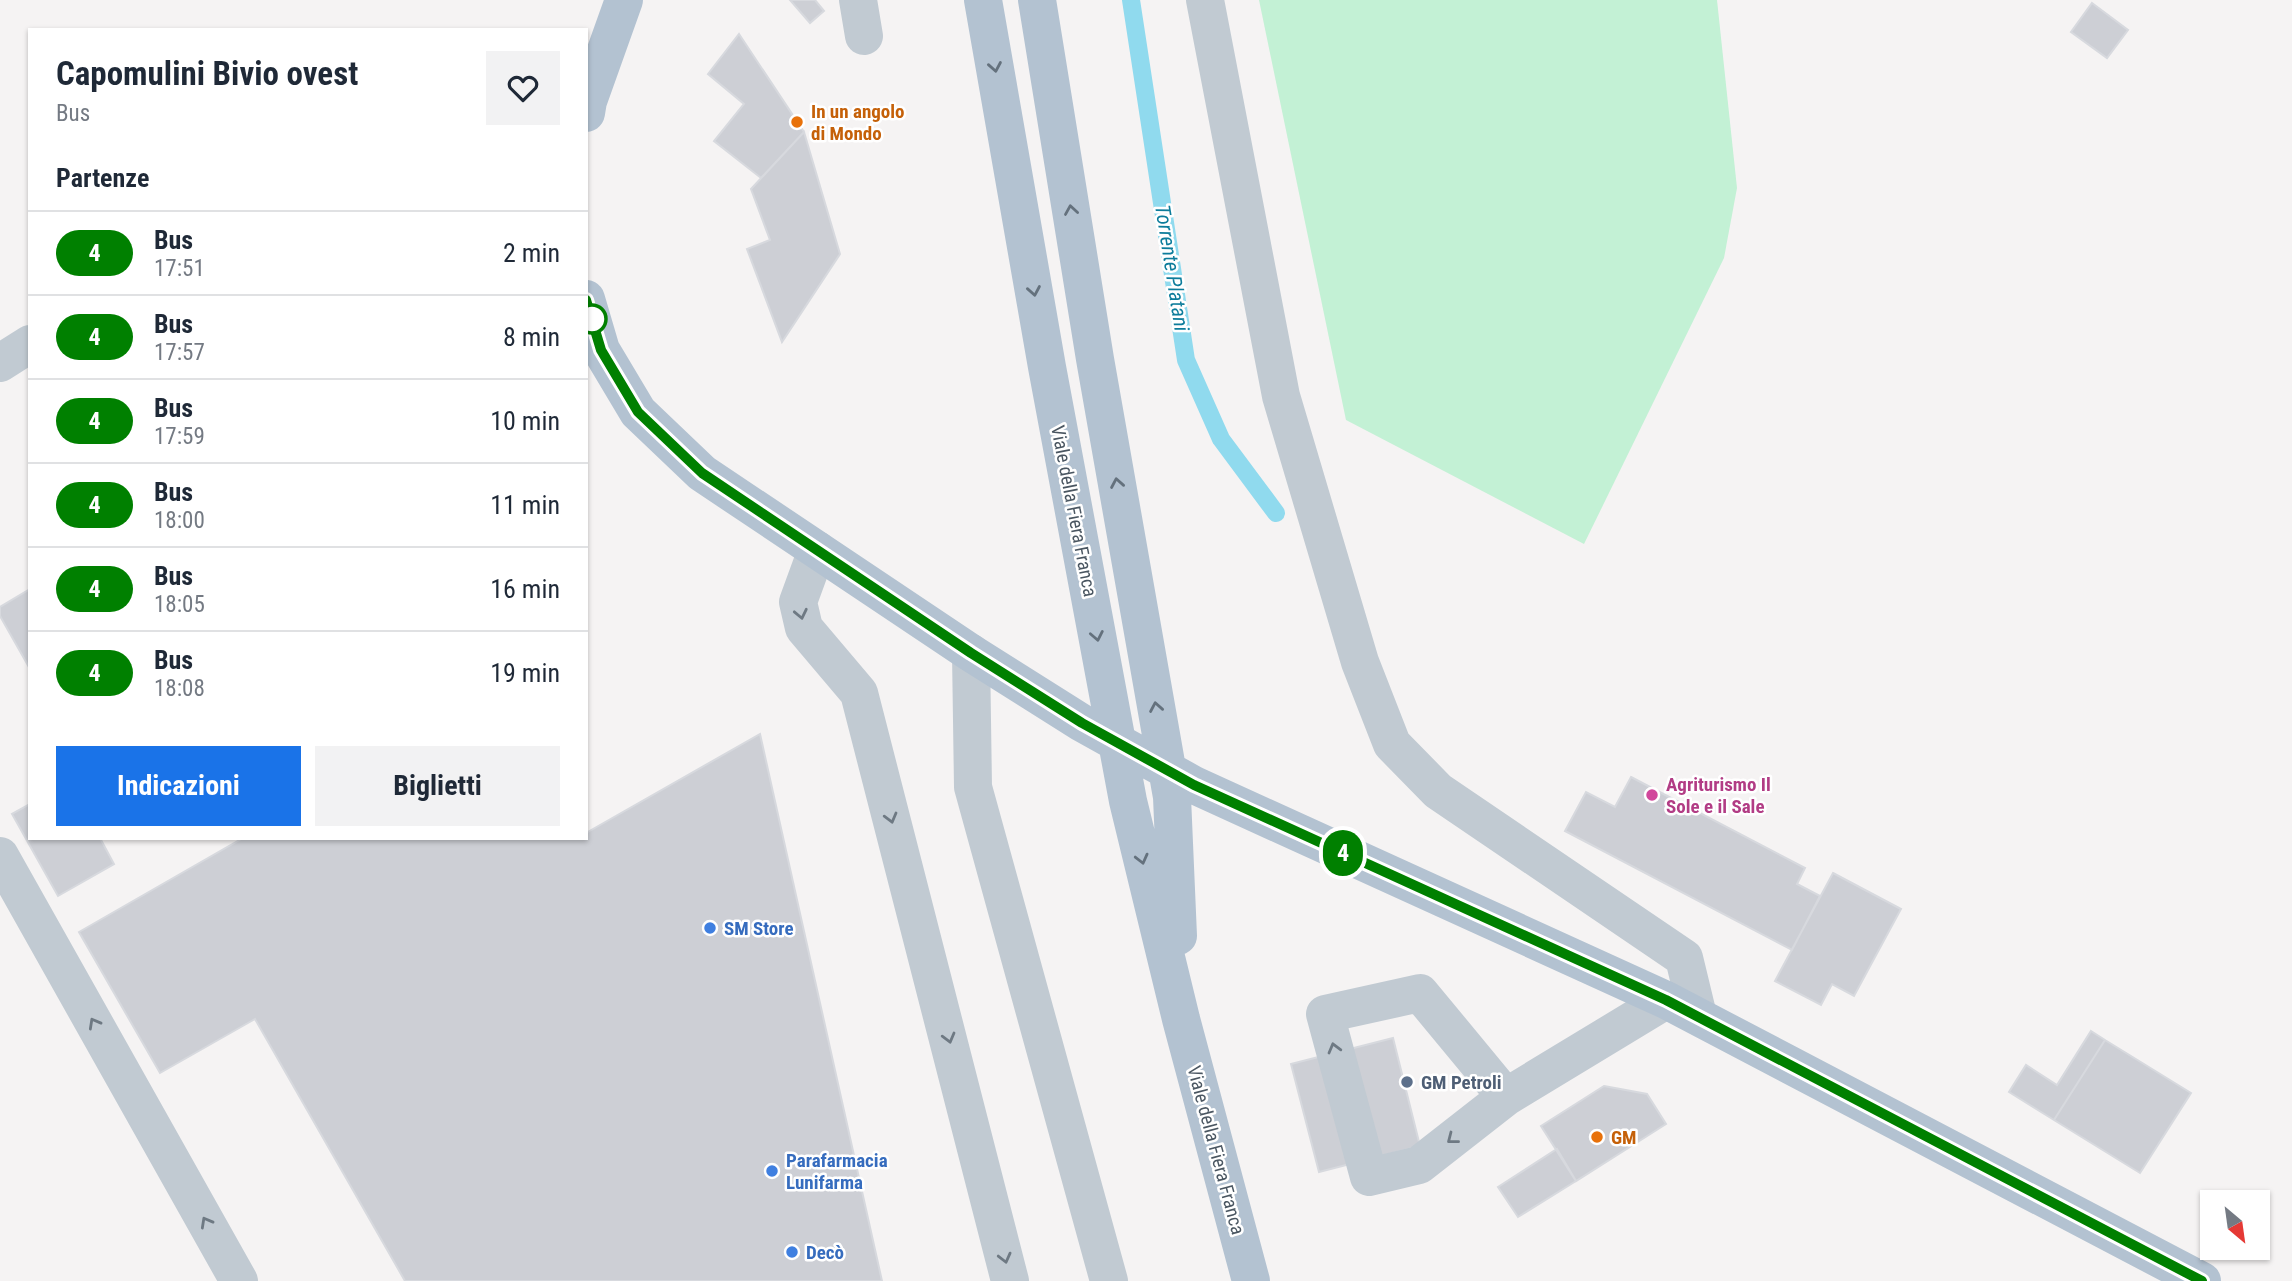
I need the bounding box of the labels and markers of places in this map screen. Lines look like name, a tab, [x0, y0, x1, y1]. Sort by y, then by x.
place label: In un angolo di Mondo	[811, 100, 905, 145]
marker: In un angolo di Mondo	[789, 114, 805, 130]
unlabelled marker	[577, 304, 607, 334]
place label: Agriturismo Il Sole e il Sale	[1666, 773, 1771, 818]
marker: Agriturismo Il Sole e il Sale	[1644, 787, 1660, 803]
place label: SM Store	[724, 917, 794, 940]
marker: SM Store	[702, 920, 718, 936]
place label: GM Petroli	[1421, 1071, 1502, 1094]
marker: GM Petroli	[1399, 1074, 1415, 1090]
place label: GM	[1611, 1126, 1637, 1149]
marker: GM	[1589, 1129, 1605, 1145]
place label: Parafarmacia Lunifarma	[786, 1149, 888, 1194]
marker: Parafarmacia Lunifarma	[764, 1163, 780, 1179]
place label: Decò	[806, 1241, 844, 1264]
marker: Decò	[784, 1244, 800, 1260]

